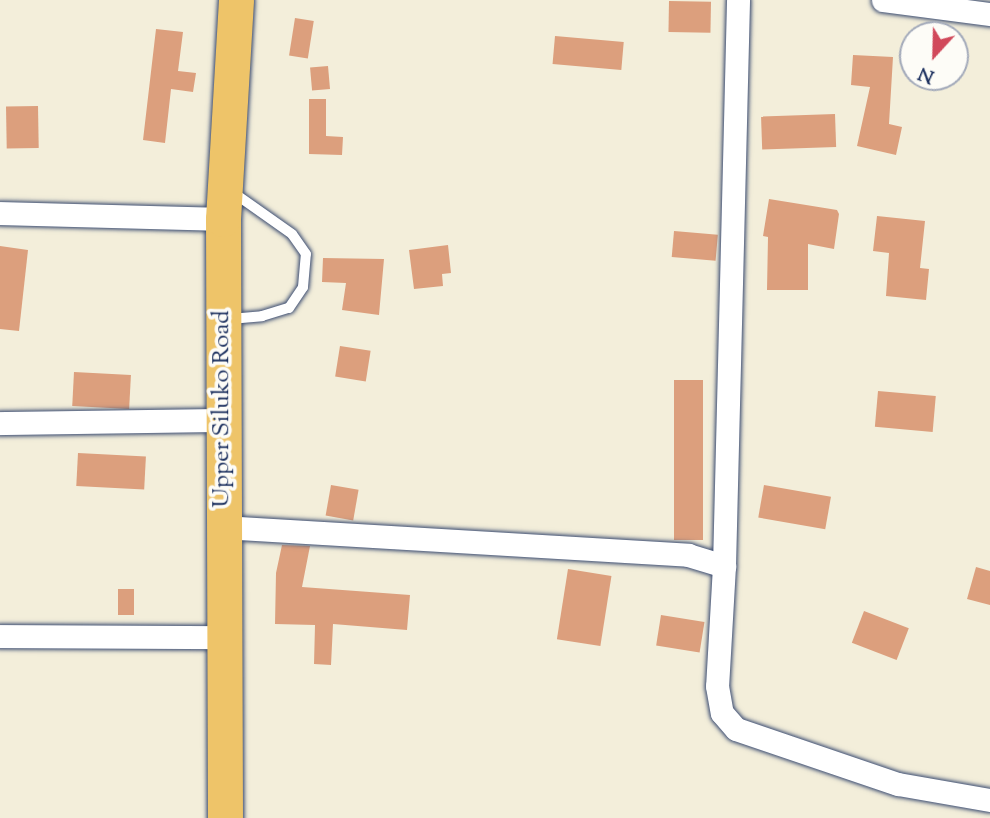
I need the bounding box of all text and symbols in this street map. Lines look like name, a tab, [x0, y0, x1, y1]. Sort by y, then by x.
north arrow	[899, 21, 969, 91]
text: N	[915, 59, 939, 89]
street label: Upper Siluko Road	[209, 310, 237, 508]

